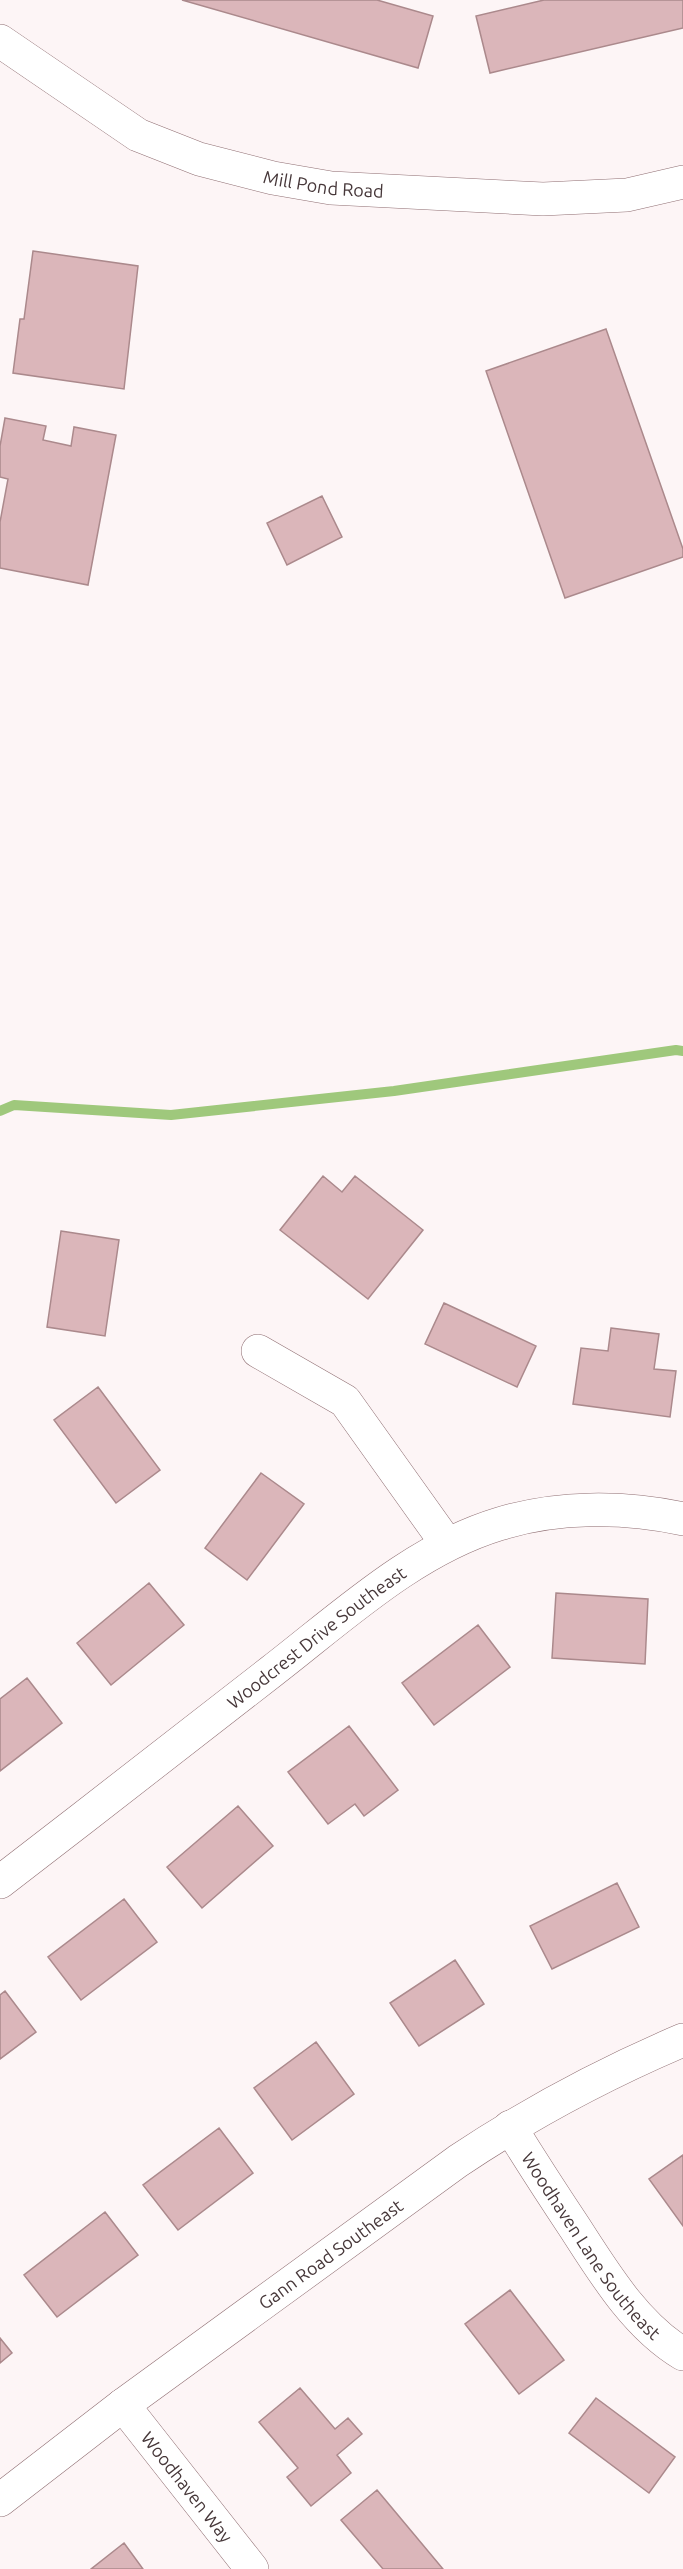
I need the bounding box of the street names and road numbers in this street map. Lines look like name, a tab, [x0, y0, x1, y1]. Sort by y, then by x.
street label: Mill Pond Road	[261, 166, 384, 201]
street label: Woodcrest Drive Southeast	[223, 1562, 409, 1712]
street label: Woodhaven Lane Southeast	[518, 2148, 665, 2343]
street label: Gann Road Southeast	[255, 2195, 406, 2313]
street label: Woodhaven Way	[138, 2428, 237, 2546]

